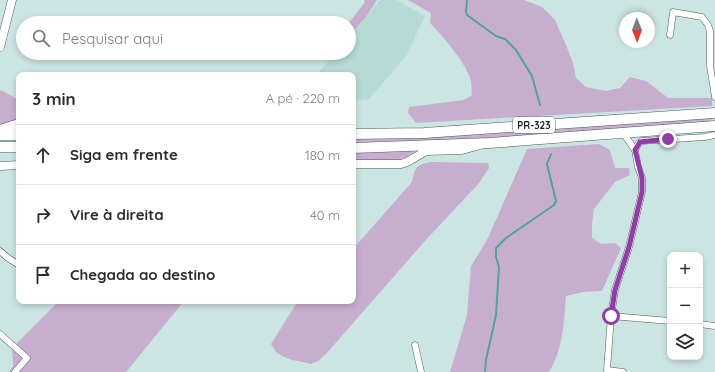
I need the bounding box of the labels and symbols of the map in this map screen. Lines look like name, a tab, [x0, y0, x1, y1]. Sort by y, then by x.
north arrow	[619, 12, 655, 48]
road number: PR-323	[513, 117, 555, 133]
route end	[659, 130, 677, 148]
route start	[602, 307, 620, 325]

